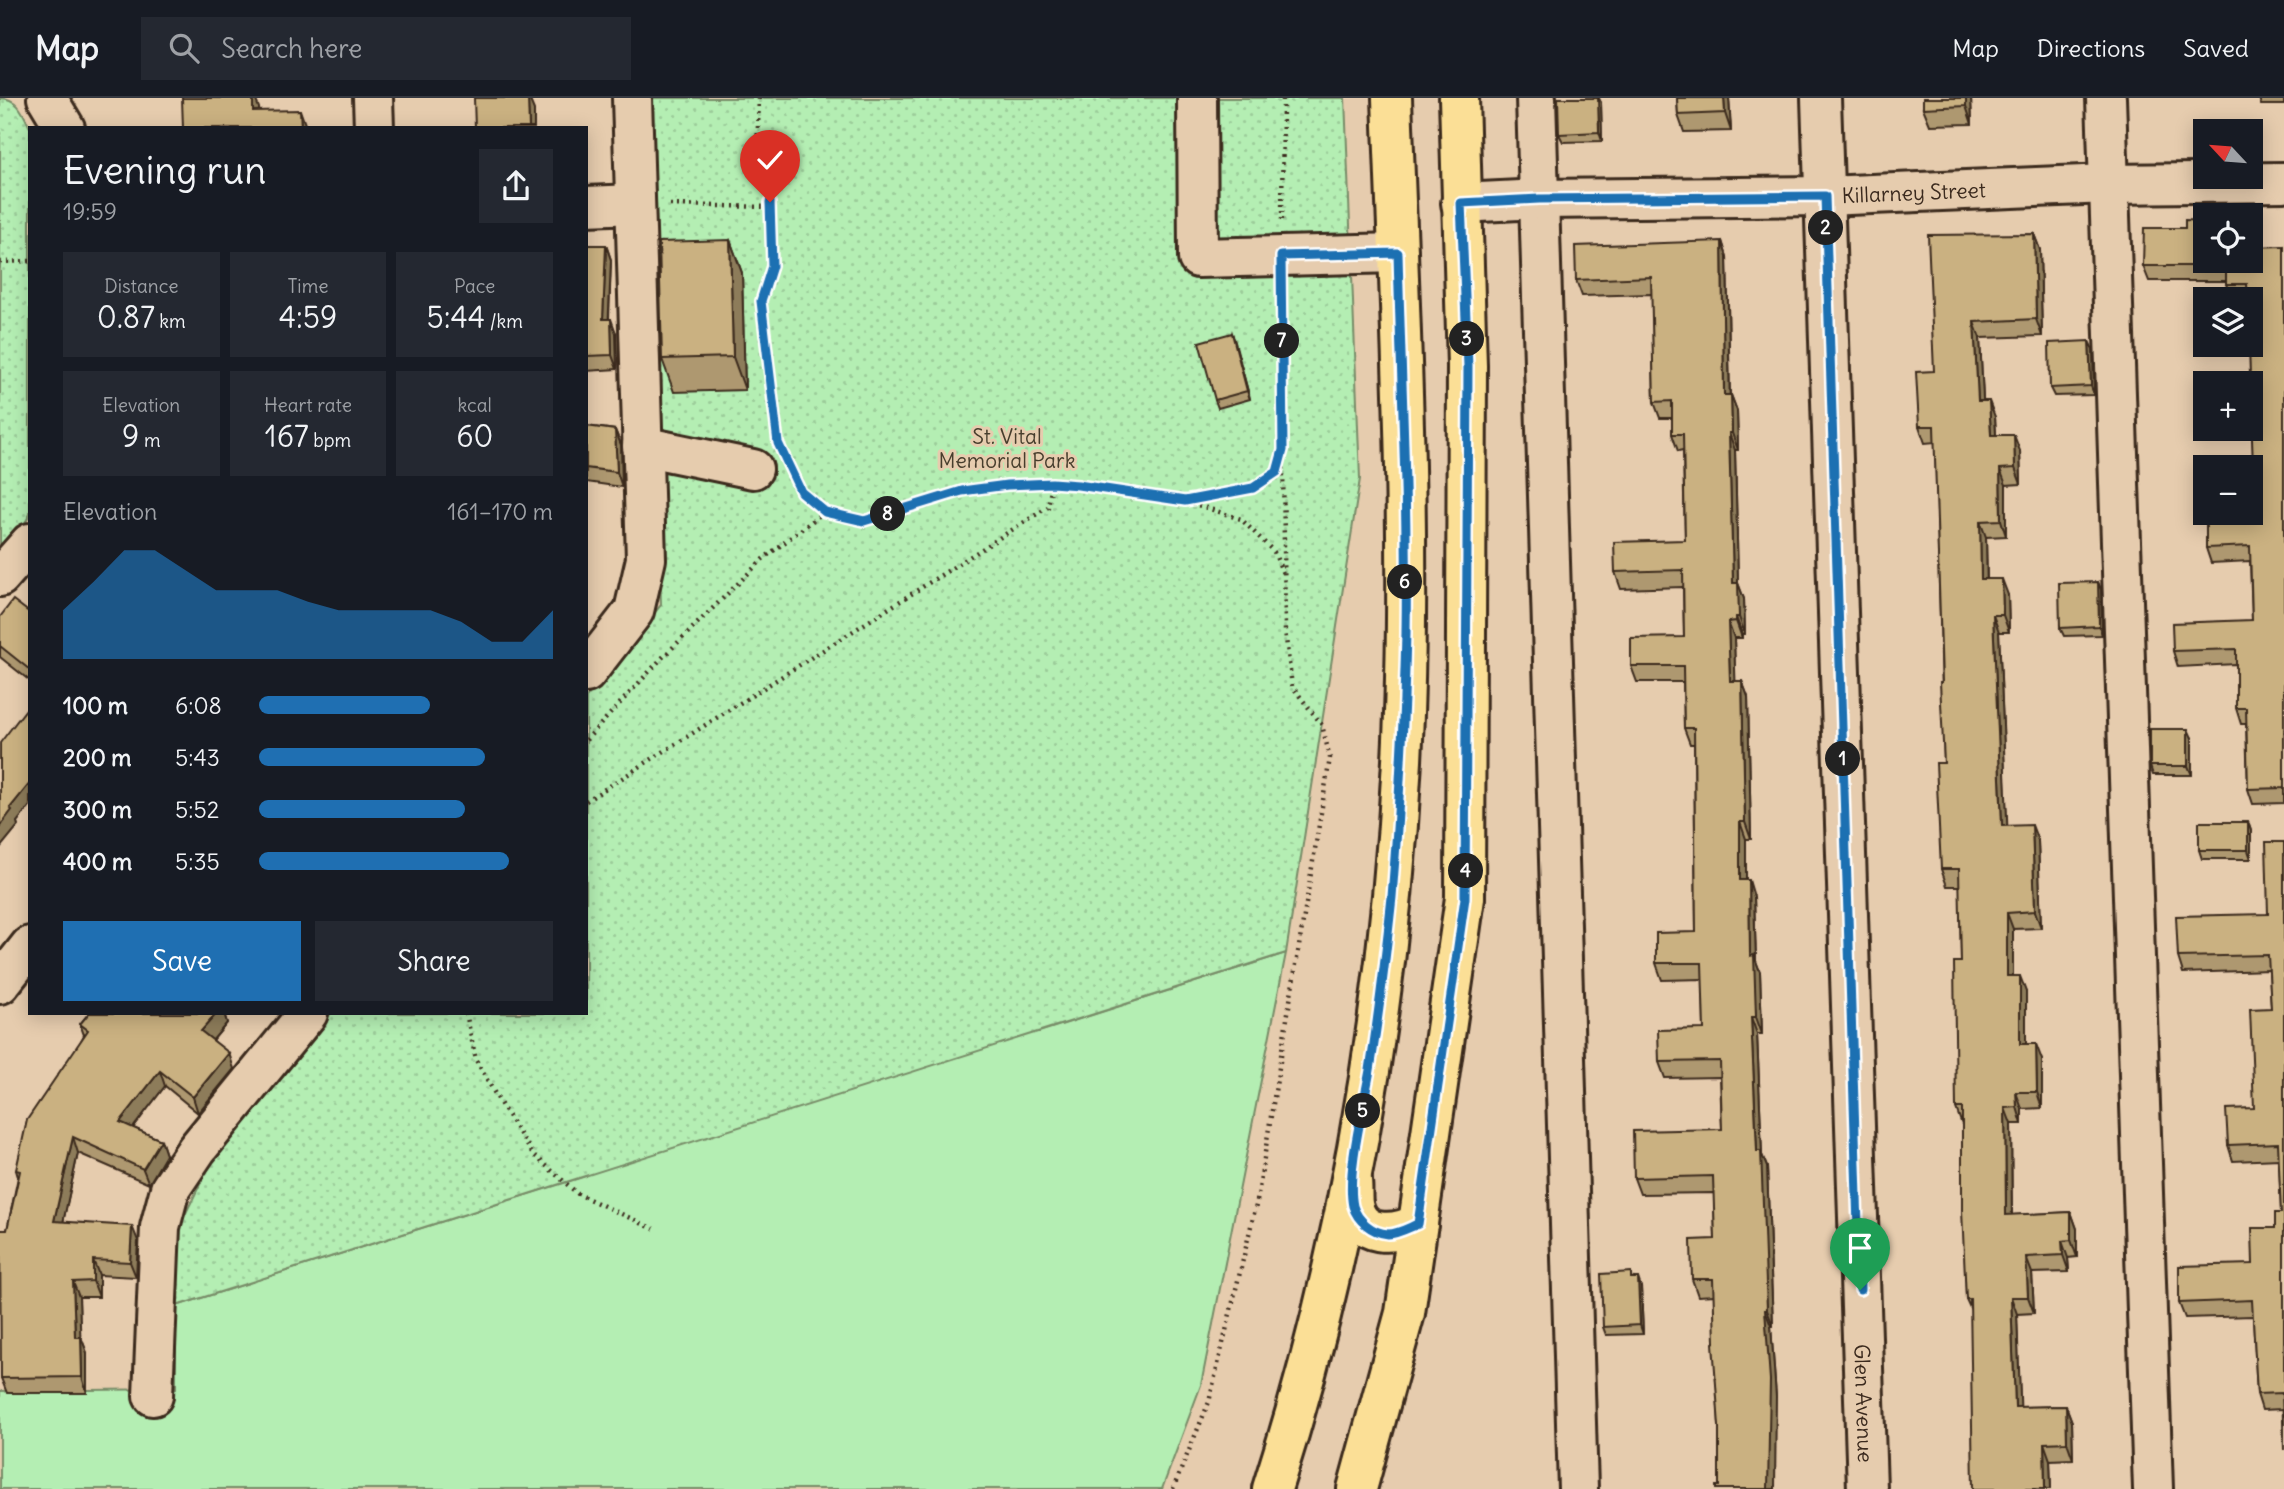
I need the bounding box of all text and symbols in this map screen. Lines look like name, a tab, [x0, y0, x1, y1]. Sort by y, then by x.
search box	[141, 17, 631, 80]
text: Map	[35, 27, 99, 69]
icon: search	[165, 29, 203, 67]
text: Search here	[221, 32, 362, 65]
text: Map	[1952, 33, 1999, 63]
text: Directions	[2037, 33, 2145, 63]
text: Saved	[2183, 33, 2249, 63]
north arrow	[2193, 119, 2263, 189]
map controls	[2193, 119, 2263, 525]
pin	[740, 130, 800, 202]
icon: check	[751, 141, 789, 179]
text: Evening run	[63, 147, 266, 194]
button: share	[479, 149, 553, 223]
street label: Killarney Street	[1841, 176, 1986, 209]
text: 19:59	[63, 197, 117, 226]
button: locate	[2193, 203, 2263, 273]
pin: 2	[1808, 211, 1843, 246]
text: 2	[1820, 215, 1831, 239]
text: Distance	[104, 274, 178, 298]
text: Time	[287, 274, 329, 298]
text: Pace	[454, 274, 495, 298]
button: layers	[2193, 287, 2263, 357]
text: 0.87	[97, 298, 155, 336]
text: 4:59	[279, 298, 337, 336]
text: 5:44	[426, 298, 485, 336]
text: km	[155, 309, 186, 333]
text: /km	[485, 309, 523, 333]
pin: 3	[1450, 322, 1484, 356]
pin: 7	[1264, 324, 1300, 358]
text: 3	[1461, 326, 1472, 350]
text: 7	[1277, 328, 1286, 352]
button: +	[2193, 371, 2263, 441]
text: Elevation	[102, 393, 180, 417]
text: Heart rate	[264, 393, 352, 417]
text: kcal	[458, 393, 492, 417]
text: 9	[122, 417, 139, 455]
text: 167	[265, 417, 309, 455]
text: 60	[456, 417, 493, 455]
park label: St. Vital Memorial Park	[939, 423, 1075, 474]
text: m	[139, 428, 161, 452]
text: bpm	[309, 428, 351, 452]
button: −	[2193, 455, 2263, 525]
pin: 8	[870, 496, 906, 532]
text: Elevation	[63, 497, 157, 526]
text: 161–170 m	[447, 497, 553, 526]
text: 8	[882, 501, 893, 525]
pin: 6	[1388, 564, 1422, 600]
text: 6	[1399, 569, 1410, 593]
text: 100 m	[63, 691, 128, 720]
text: 6:08	[175, 691, 222, 720]
pin: 1	[1826, 742, 1860, 776]
text: 200 m	[63, 743, 132, 772]
text: 5:43	[175, 743, 220, 772]
text: 1	[1839, 746, 1846, 770]
text: 300 m	[63, 795, 132, 824]
text: 5:52	[175, 795, 219, 824]
text: 400 m	[63, 847, 132, 876]
text: 5:35	[175, 847, 220, 876]
pin: 4	[1448, 854, 1484, 888]
text: 4	[1460, 858, 1471, 882]
button: Save	[63, 921, 301, 1001]
button: Share	[315, 921, 553, 1001]
pin: 5	[1346, 1094, 1380, 1128]
text: 5	[1357, 1098, 1368, 1122]
pin	[1830, 1218, 1890, 1290]
icon: arrive	[1841, 1229, 1879, 1267]
street label: Glen Avenue	[1849, 1343, 1880, 1463]

